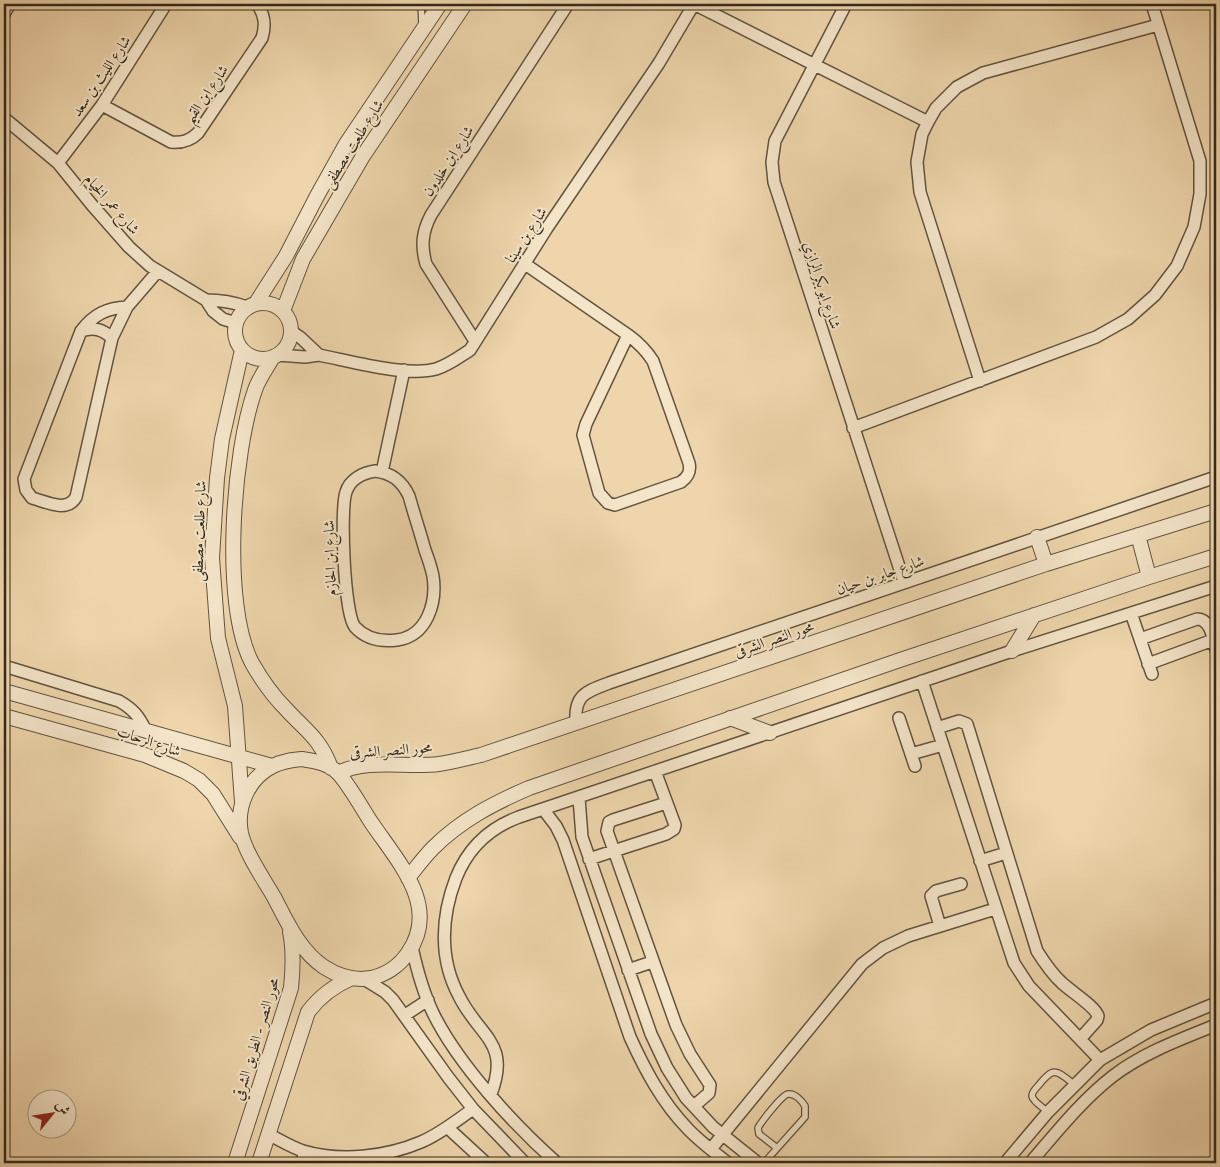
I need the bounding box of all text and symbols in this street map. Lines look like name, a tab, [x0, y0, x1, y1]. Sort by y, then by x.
street label: شارع الليث بن سعد	[67, 32, 138, 122]
street label: شارع ابن القيم	[180, 61, 237, 130]
street label: شارع طلعت مصطفى	[319, 96, 391, 194]
street label: شارع ابن خلدون	[418, 122, 481, 202]
street label: شارع عمر الخيام	[78, 170, 143, 241]
street label: شارع بن سينا	[501, 204, 554, 268]
street label: شارع ابو بكر الرازي	[796, 239, 845, 332]
street label: شارع طلعت مصطفى	[188, 480, 214, 582]
street label: شارع ابن الحازم	[320, 520, 344, 596]
street label: شارع جابر بن حيان	[834, 552, 928, 602]
street label: محور النصر الشرقى	[732, 617, 817, 664]
street label: شارع الرحاب	[113, 722, 183, 764]
street label: محور النصر الشرقى	[349, 738, 433, 765]
street label: محور النصر - الطريق الشرقي	[229, 976, 286, 1103]
north arrow	[28, 1090, 78, 1140]
text: ش	[49, 1097, 74, 1120]

